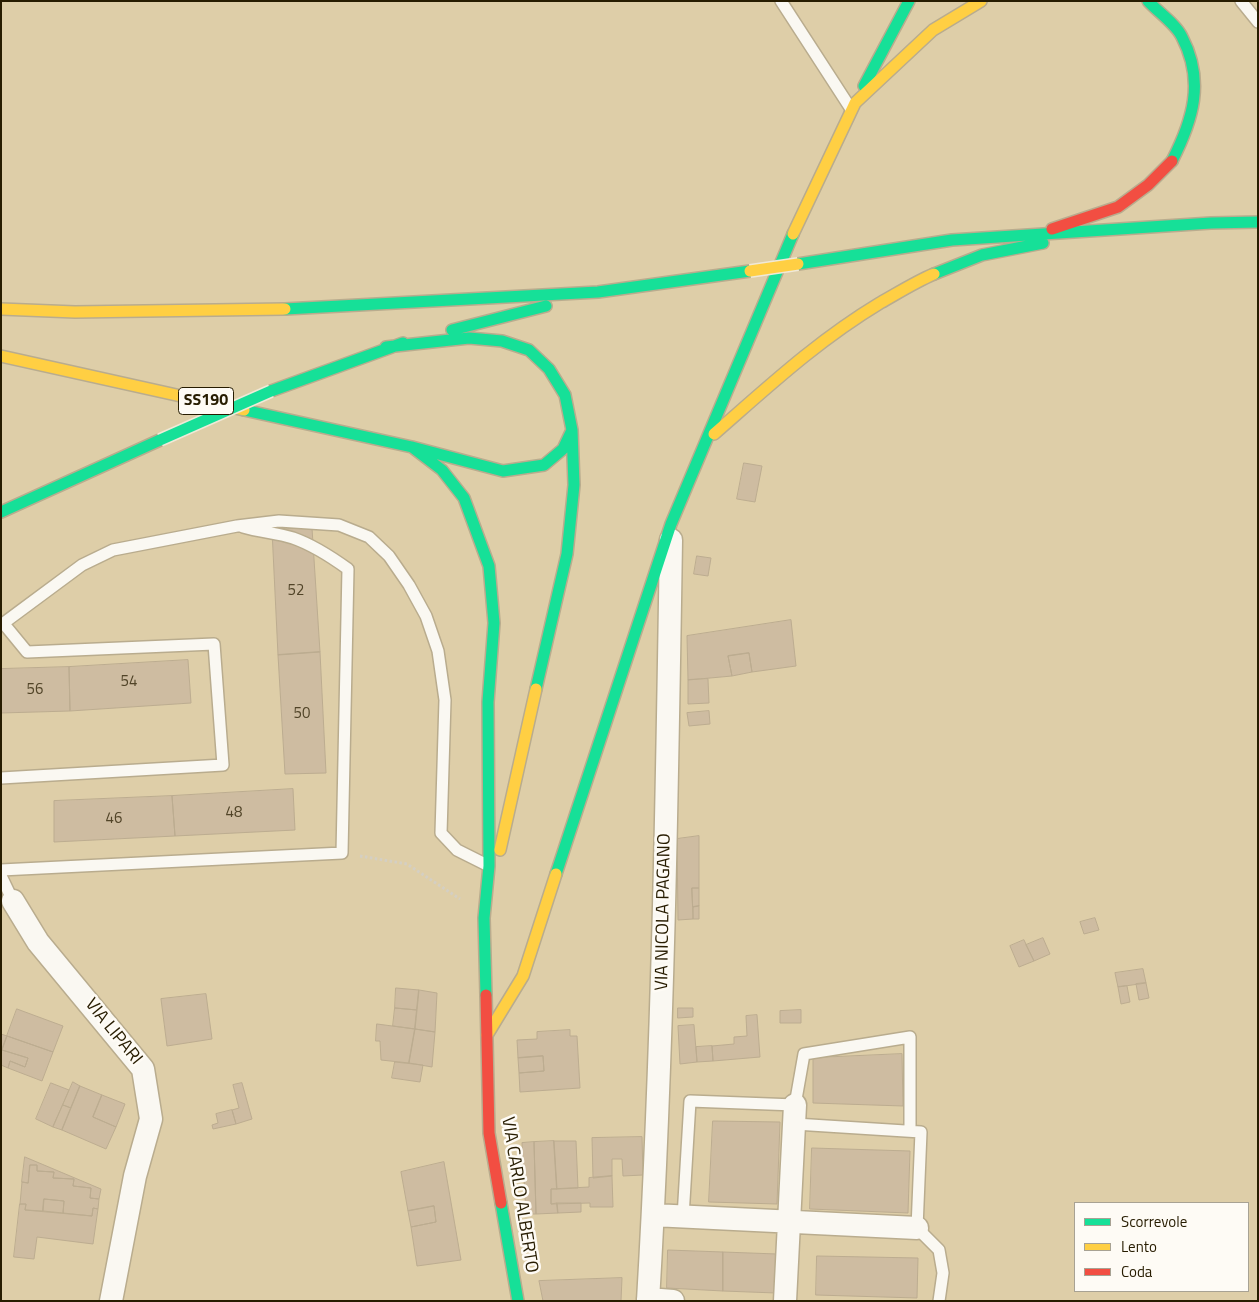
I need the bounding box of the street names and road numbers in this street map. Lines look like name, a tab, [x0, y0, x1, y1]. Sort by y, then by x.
road number: SS190	[178, 388, 234, 414]
street label: VIA NICOLA PAGANO	[652, 833, 676, 991]
street label: VIA LIPARI	[80, 995, 146, 1069]
street label: VIA CARLO ALBERTO	[496, 1115, 542, 1275]

